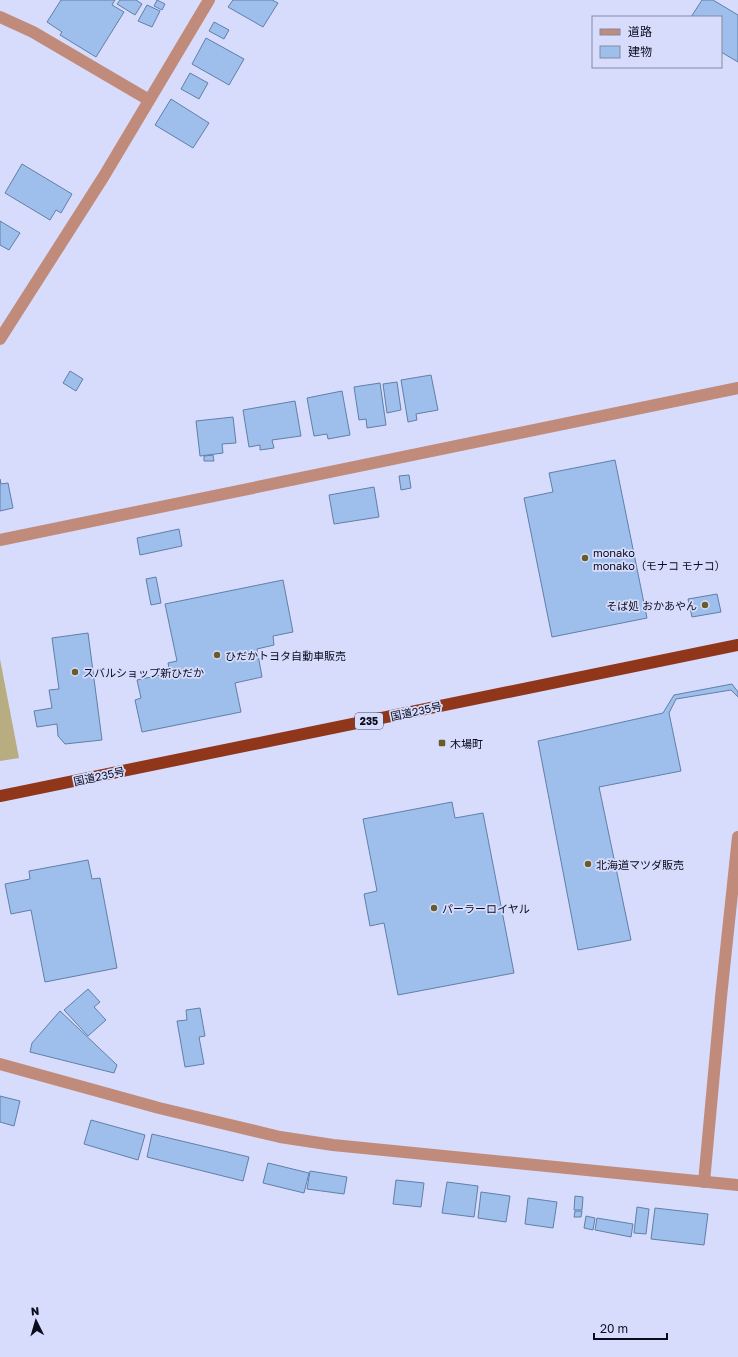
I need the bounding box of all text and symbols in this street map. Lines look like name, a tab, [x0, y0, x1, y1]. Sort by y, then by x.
legend	[592, 16, 722, 68]
text: 道路	[628, 24, 652, 39]
text: 建物	[628, 44, 652, 59]
place label: monako monako（モナコ モナコ）	[593, 546, 726, 572]
marker: monako monako（モナコ モナコ）	[580, 553, 590, 563]
place label: そば処 おかあやん	[606, 599, 697, 612]
marker: そば処 おかあやん	[700, 600, 710, 610]
place label: ひだかトヨタ自動車販売	[225, 649, 346, 662]
marker: ひだかトヨタ自動車販売	[212, 650, 222, 660]
place label: スバルショップ新ひだか	[83, 666, 204, 679]
marker: スバルショップ新ひだか	[70, 667, 80, 677]
street label: 国道235号	[389, 699, 443, 723]
road number: 235	[355, 713, 383, 729]
place label: 木場町	[450, 737, 483, 750]
marker: 木場町	[437, 738, 447, 748]
street label: 国道235号	[72, 764, 126, 788]
place label: 北海道マツダ販売	[596, 858, 684, 871]
marker: 北海道マツダ販売	[583, 859, 593, 869]
place label: パーラーロイヤル	[442, 902, 530, 915]
marker: パーラーロイヤル	[429, 903, 439, 913]
north arrow	[16, 1301, 56, 1341]
text: N	[30, 1304, 40, 1317]
scale bar	[594, 1315, 667, 1341]
text: 20 m	[600, 1321, 628, 1336]

